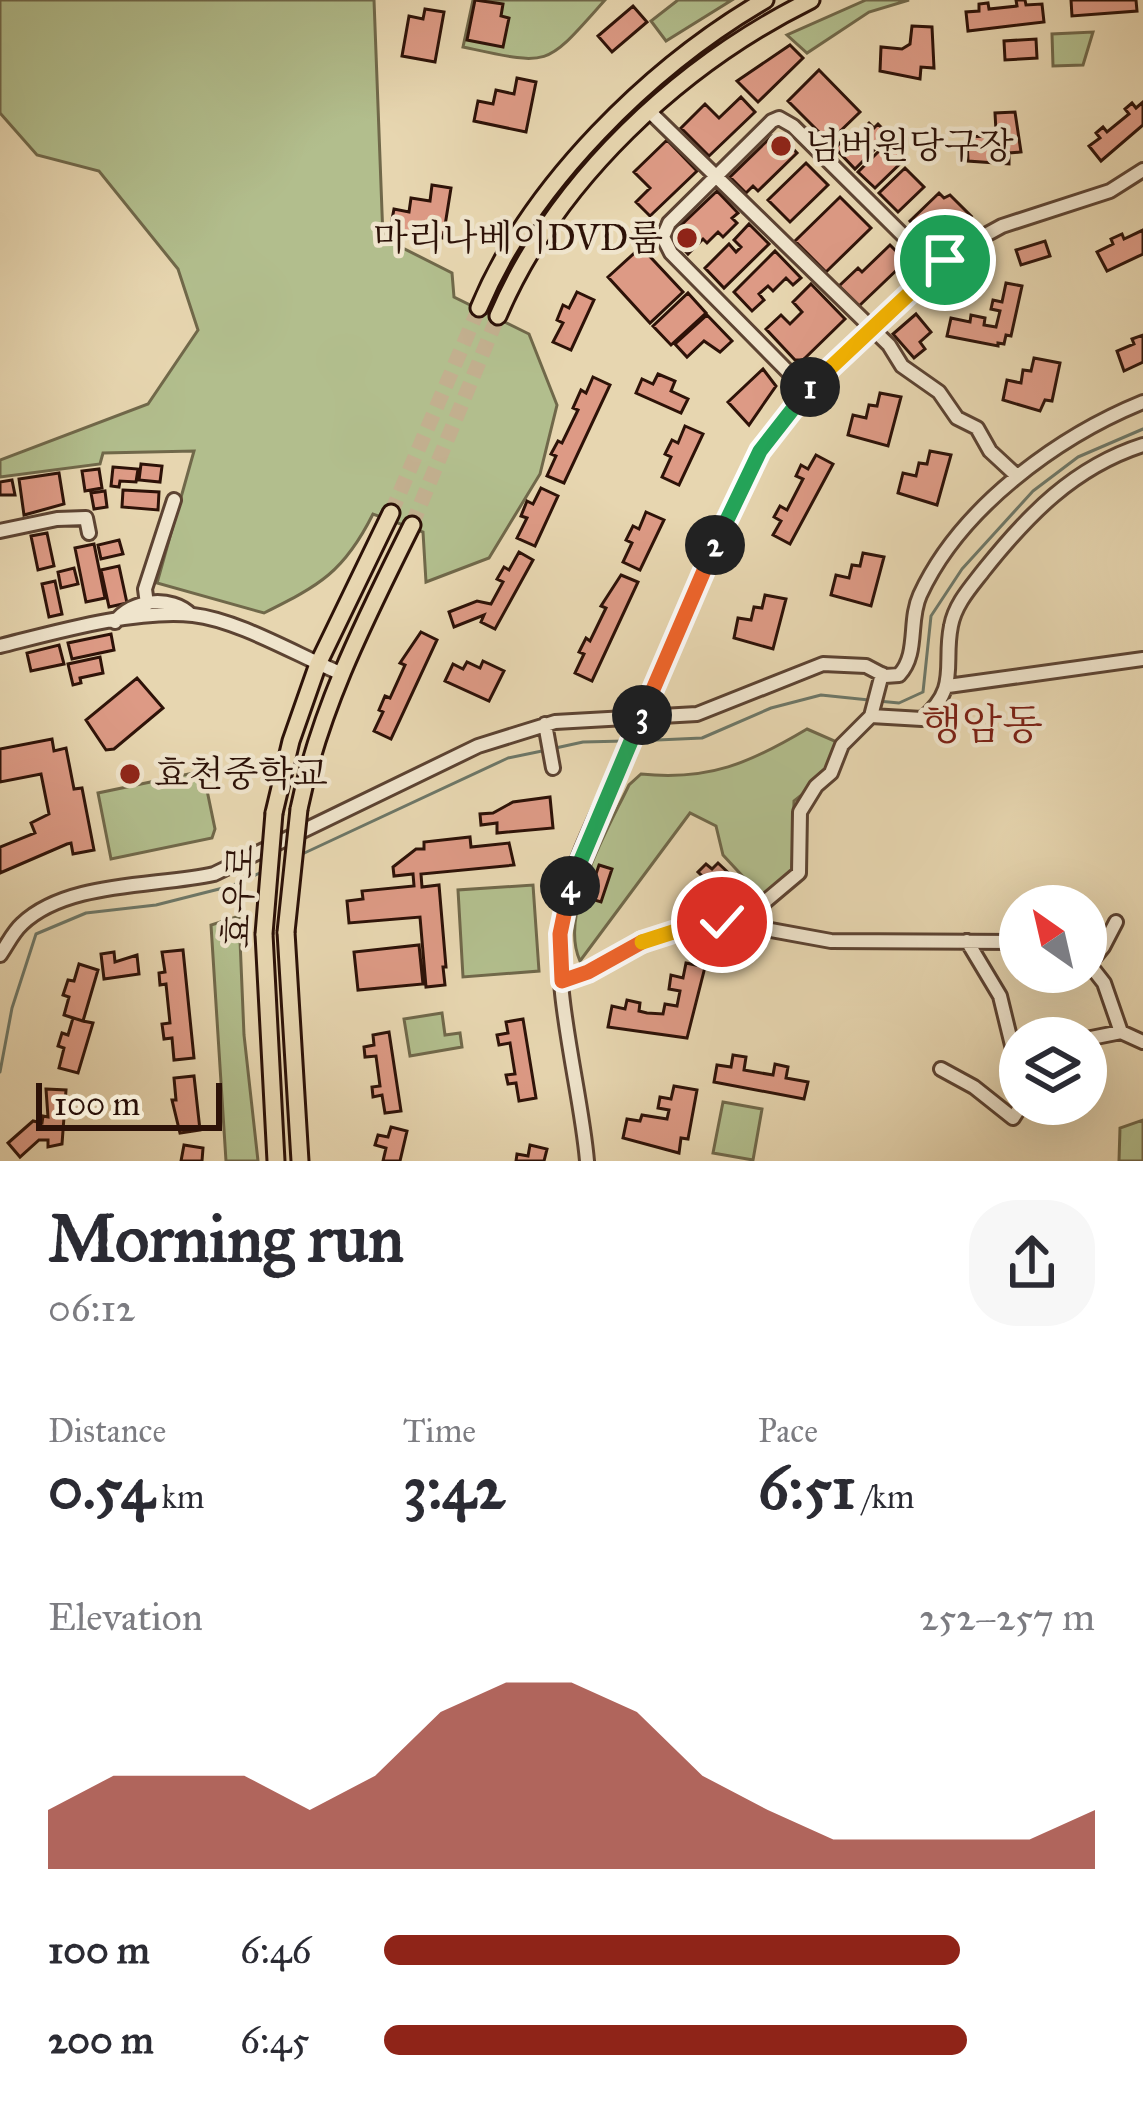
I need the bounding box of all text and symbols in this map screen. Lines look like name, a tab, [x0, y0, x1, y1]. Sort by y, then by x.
place label: 넘버원당구장	[805, 124, 1014, 168]
marker: 넘버원당구장	[768, 133, 794, 159]
pin	[894, 209, 996, 311]
place label: 마리나베이DVD룸	[373, 216, 663, 260]
marker: 마리나베이DVD룸	[674, 225, 700, 251]
icon: arrive	[912, 227, 978, 293]
pin: 1	[780, 357, 840, 417]
text: 1	[803, 367, 817, 407]
pin: 2	[685, 515, 745, 575]
text: 2	[707, 525, 723, 565]
pin: 3	[612, 685, 672, 745]
text: 3	[635, 695, 649, 735]
district label: 행암동	[921, 699, 1043, 751]
place label: 효천중학교	[154, 752, 328, 796]
marker: 효천중학교	[117, 761, 143, 787]
street label: 효우로	[214, 843, 264, 949]
pin: 4	[540, 856, 600, 916]
text: 4	[561, 866, 579, 906]
pin	[671, 871, 773, 973]
north arrow	[999, 885, 1107, 993]
map controls	[999, 885, 1107, 1125]
icon: check	[689, 889, 755, 955]
button: layers	[999, 1017, 1107, 1125]
scale bar	[36, 1077, 222, 1130]
text: 100 m	[54, 1084, 140, 1124]
text: Morning run	[48, 1198, 404, 1279]
button: share	[969, 1200, 1095, 1326]
text: 06:12	[48, 1284, 135, 1332]
text: Distance	[48, 1411, 166, 1451]
text: Time	[403, 1411, 476, 1451]
text: Pace	[758, 1411, 818, 1451]
text: 0.54	[48, 1451, 154, 1524]
text: 3:42	[403, 1451, 505, 1524]
text: 6:51	[758, 1451, 855, 1524]
text: km	[154, 1477, 204, 1517]
text: /km	[855, 1477, 915, 1517]
text: Elevation	[48, 1593, 203, 1641]
text: 252–257 m	[919, 1593, 1095, 1641]
text: 100 m	[48, 1926, 150, 1974]
text: 6:46	[240, 1926, 312, 1974]
text: 200 m	[48, 2016, 154, 2064]
text: 6:45	[240, 2016, 310, 2064]

